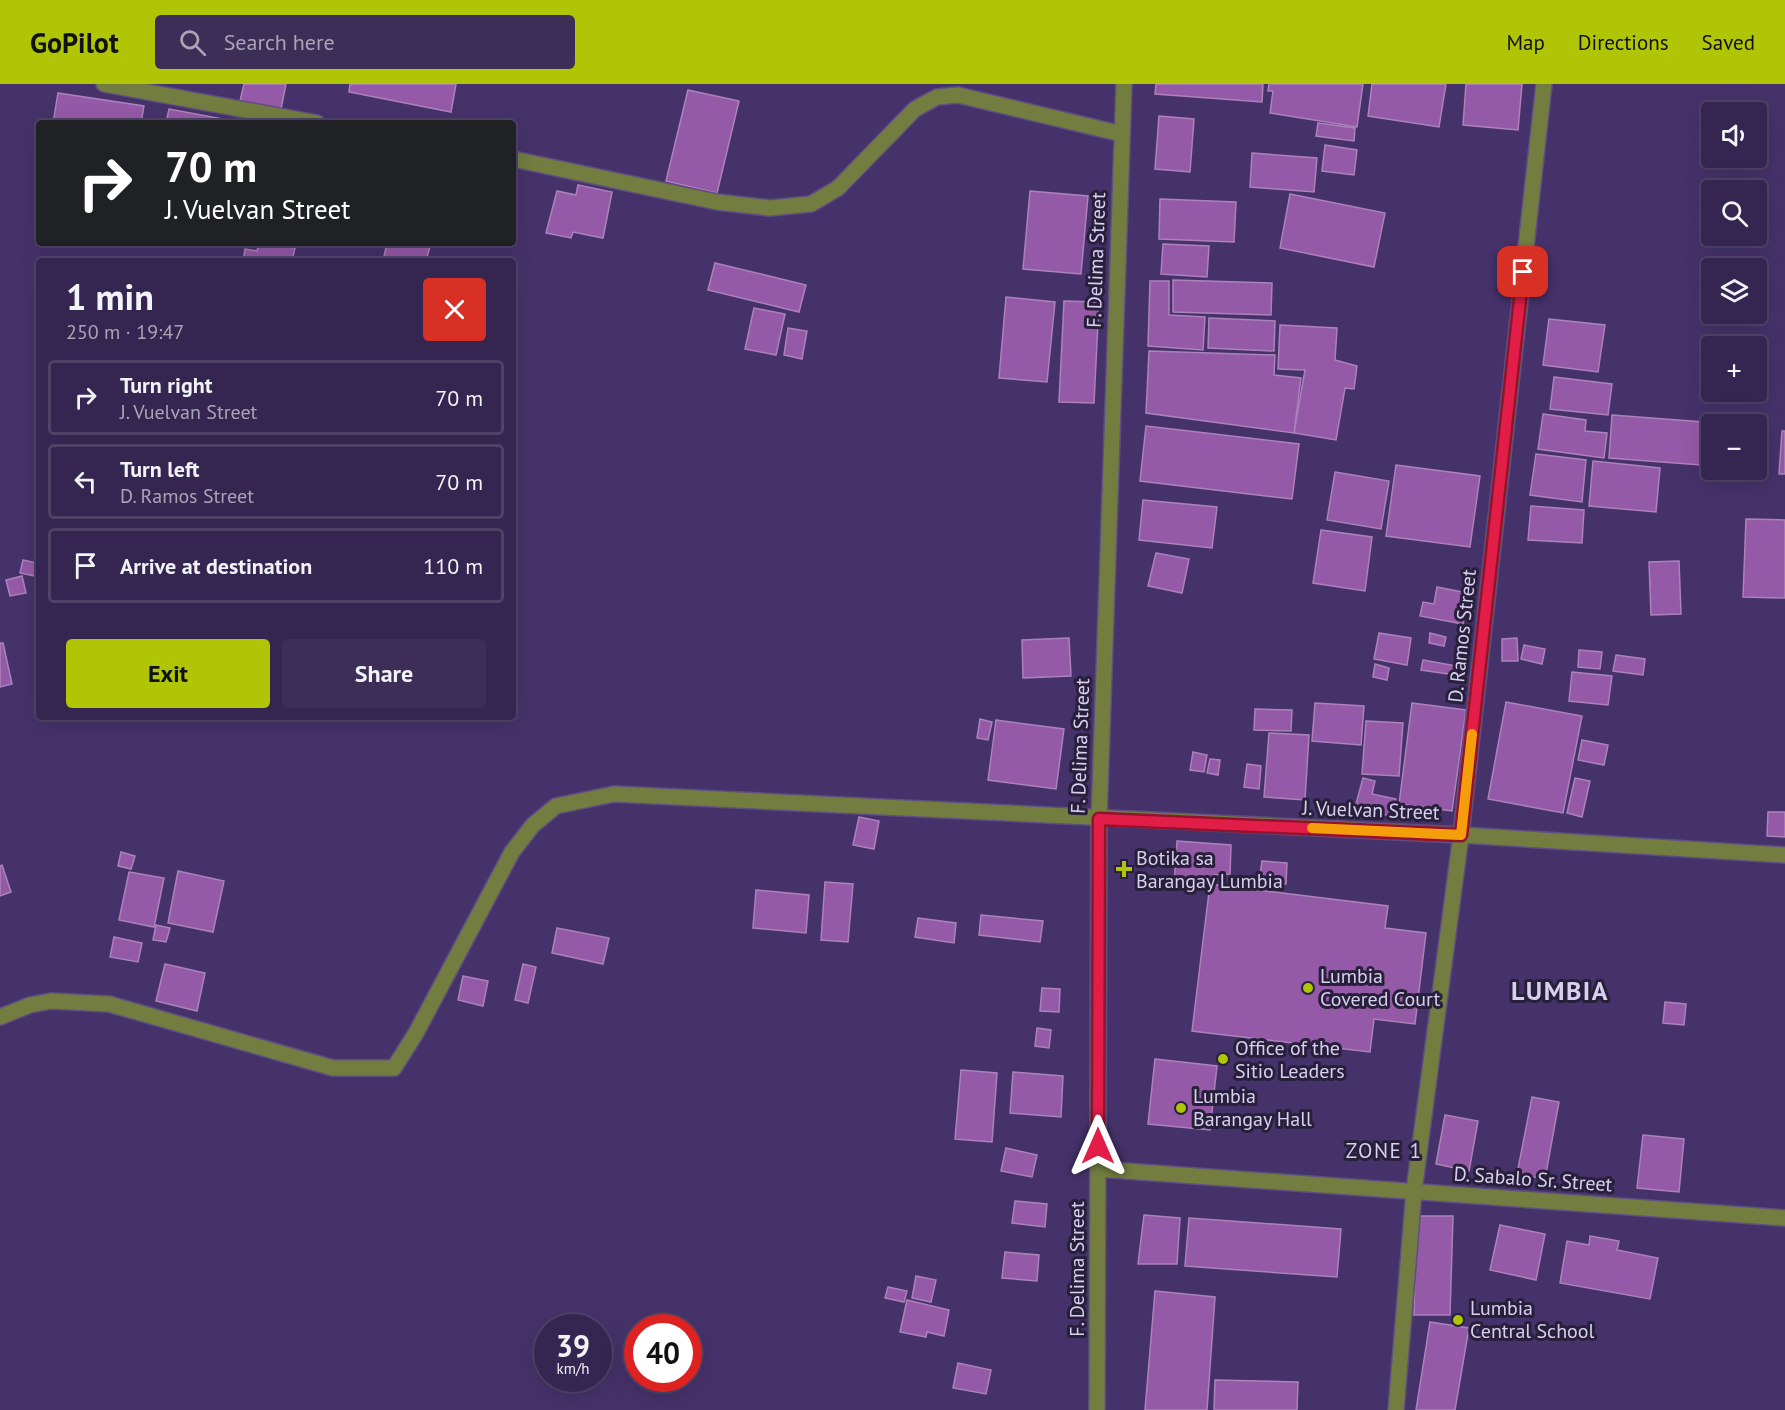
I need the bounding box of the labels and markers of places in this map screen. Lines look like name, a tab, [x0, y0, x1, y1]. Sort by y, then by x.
pin	[1497, 246, 1548, 297]
place label: Botika sa Barangay Lumbia	[1136, 845, 1283, 894]
marker: Botika sa Barangay Lumbia	[1117, 862, 1131, 876]
place label: Lumbia Covered Court	[1320, 963, 1440, 1012]
marker: Lumbia Covered Court	[1301, 981, 1315, 995]
place label: Office of the Sitio Leaders	[1235, 1035, 1345, 1084]
marker: Office of the Sitio Leaders	[1216, 1052, 1230, 1066]
place label: Lumbia Barangay Hall	[1193, 1083, 1312, 1132]
marker: Lumbia Barangay Hall	[1174, 1101, 1188, 1115]
place label: Lumbia Central School	[1470, 1295, 1595, 1344]
marker: Lumbia Central School	[1451, 1313, 1465, 1327]

